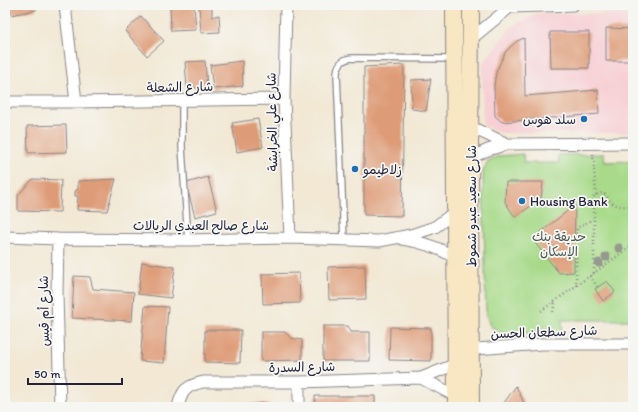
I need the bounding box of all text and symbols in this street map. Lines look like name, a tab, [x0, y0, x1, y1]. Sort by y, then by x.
street label: شارع علي الخرابشة	[264, 72, 284, 172]
street label: شارع الشعلة	[147, 79, 213, 97]
place label: سلد هوس	[523, 112, 576, 128]
marker: سلد هوس	[579, 114, 589, 124]
street label: شارع سعيد عبدو شموط	[464, 145, 481, 267]
place label: زلاطيمو	[362, 162, 402, 178]
marker: زلاطيمو	[350, 164, 360, 174]
place label: Housing Bank	[530, 194, 608, 209]
marker: Housing Bank	[517, 196, 527, 206]
street label: شارع صالح العبدي الريالات	[133, 218, 269, 235]
park label: حديقة بنك الإسكان	[532, 229, 586, 260]
street label: شارع أم قيس	[36, 275, 55, 347]
street label: شارع سطعان الحسن	[490, 323, 598, 343]
street label: شارع السدرة	[269, 359, 336, 377]
scale bar	[28, 360, 122, 386]
text: 50 m	[34, 367, 60, 381]

